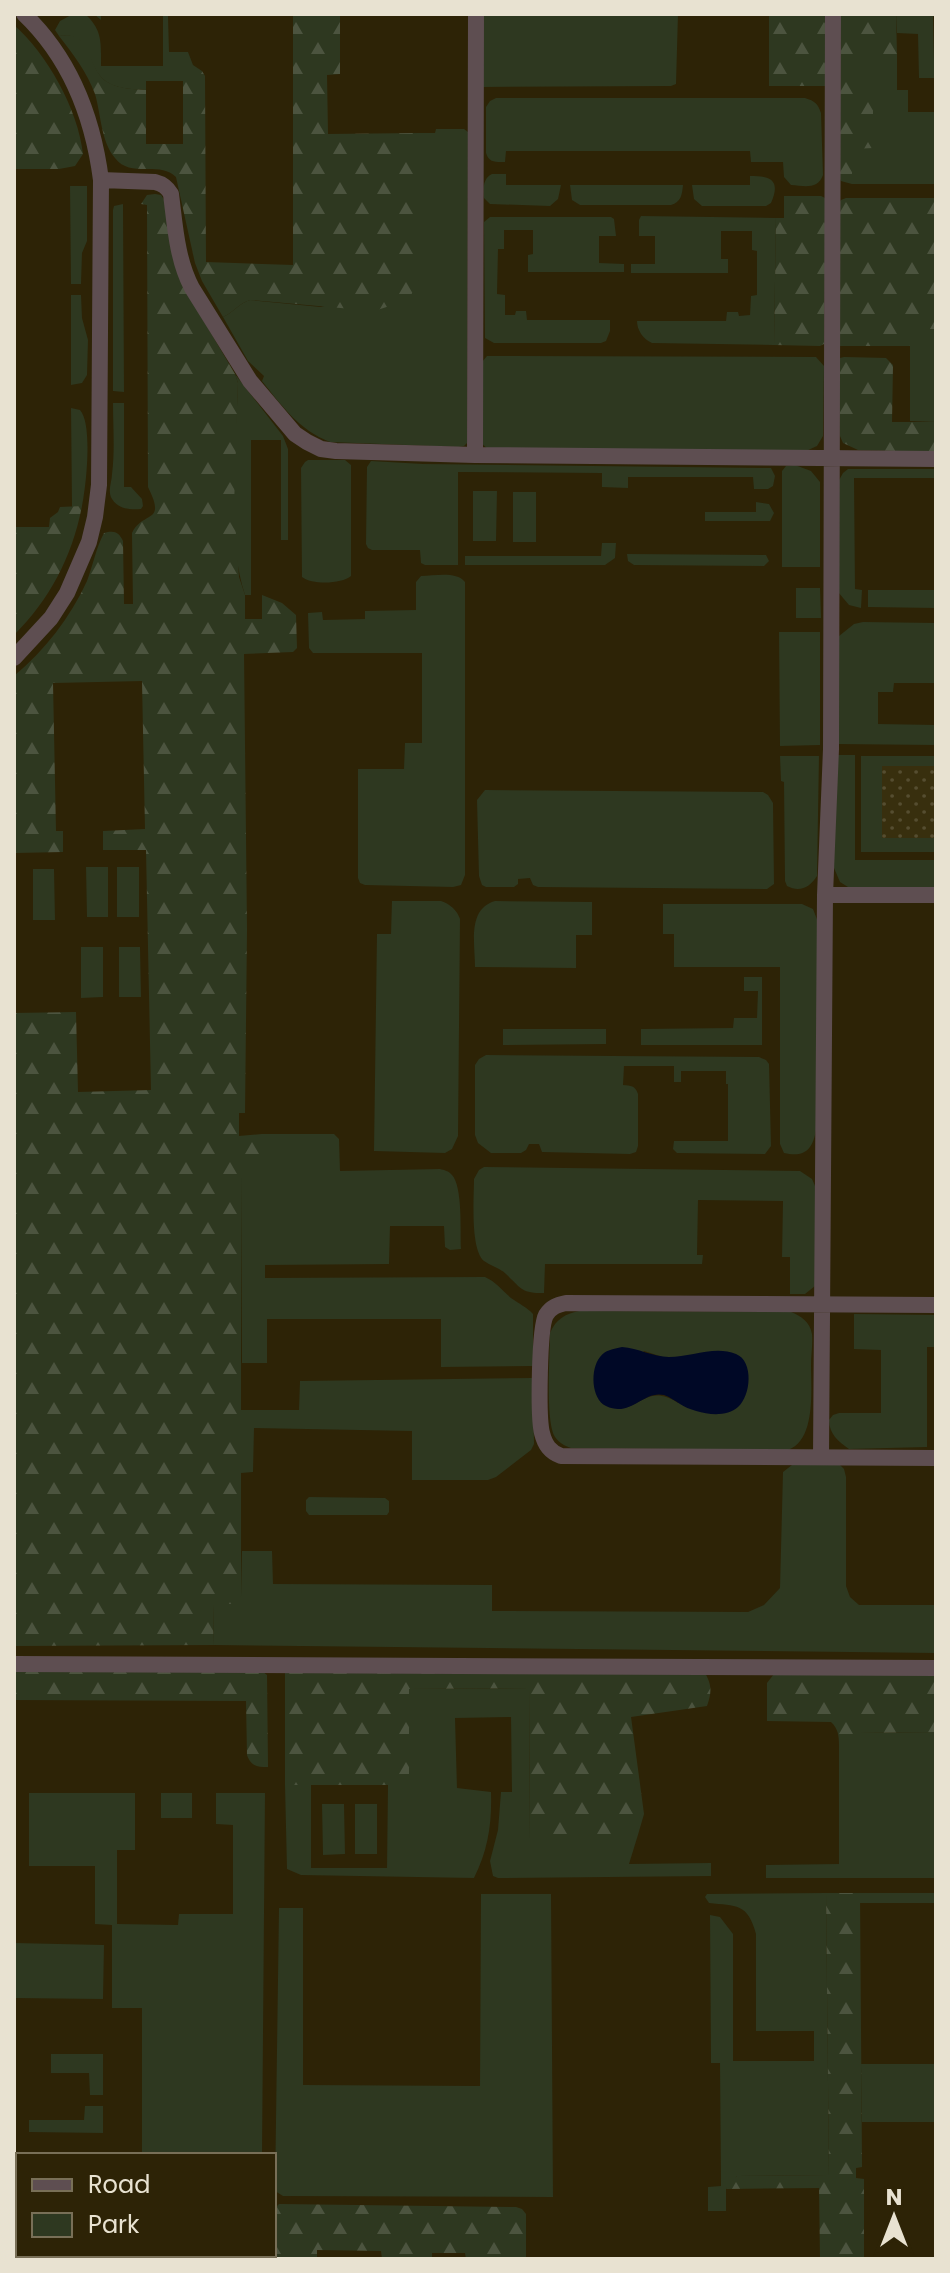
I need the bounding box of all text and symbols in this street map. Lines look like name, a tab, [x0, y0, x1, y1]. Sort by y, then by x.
legend	[16, 2153, 276, 2257]
text: Road	[88, 2168, 150, 2201]
north arrow	[854, 2177, 934, 2257]
text: N	[886, 2182, 902, 2213]
text: Park	[88, 2208, 140, 2241]

